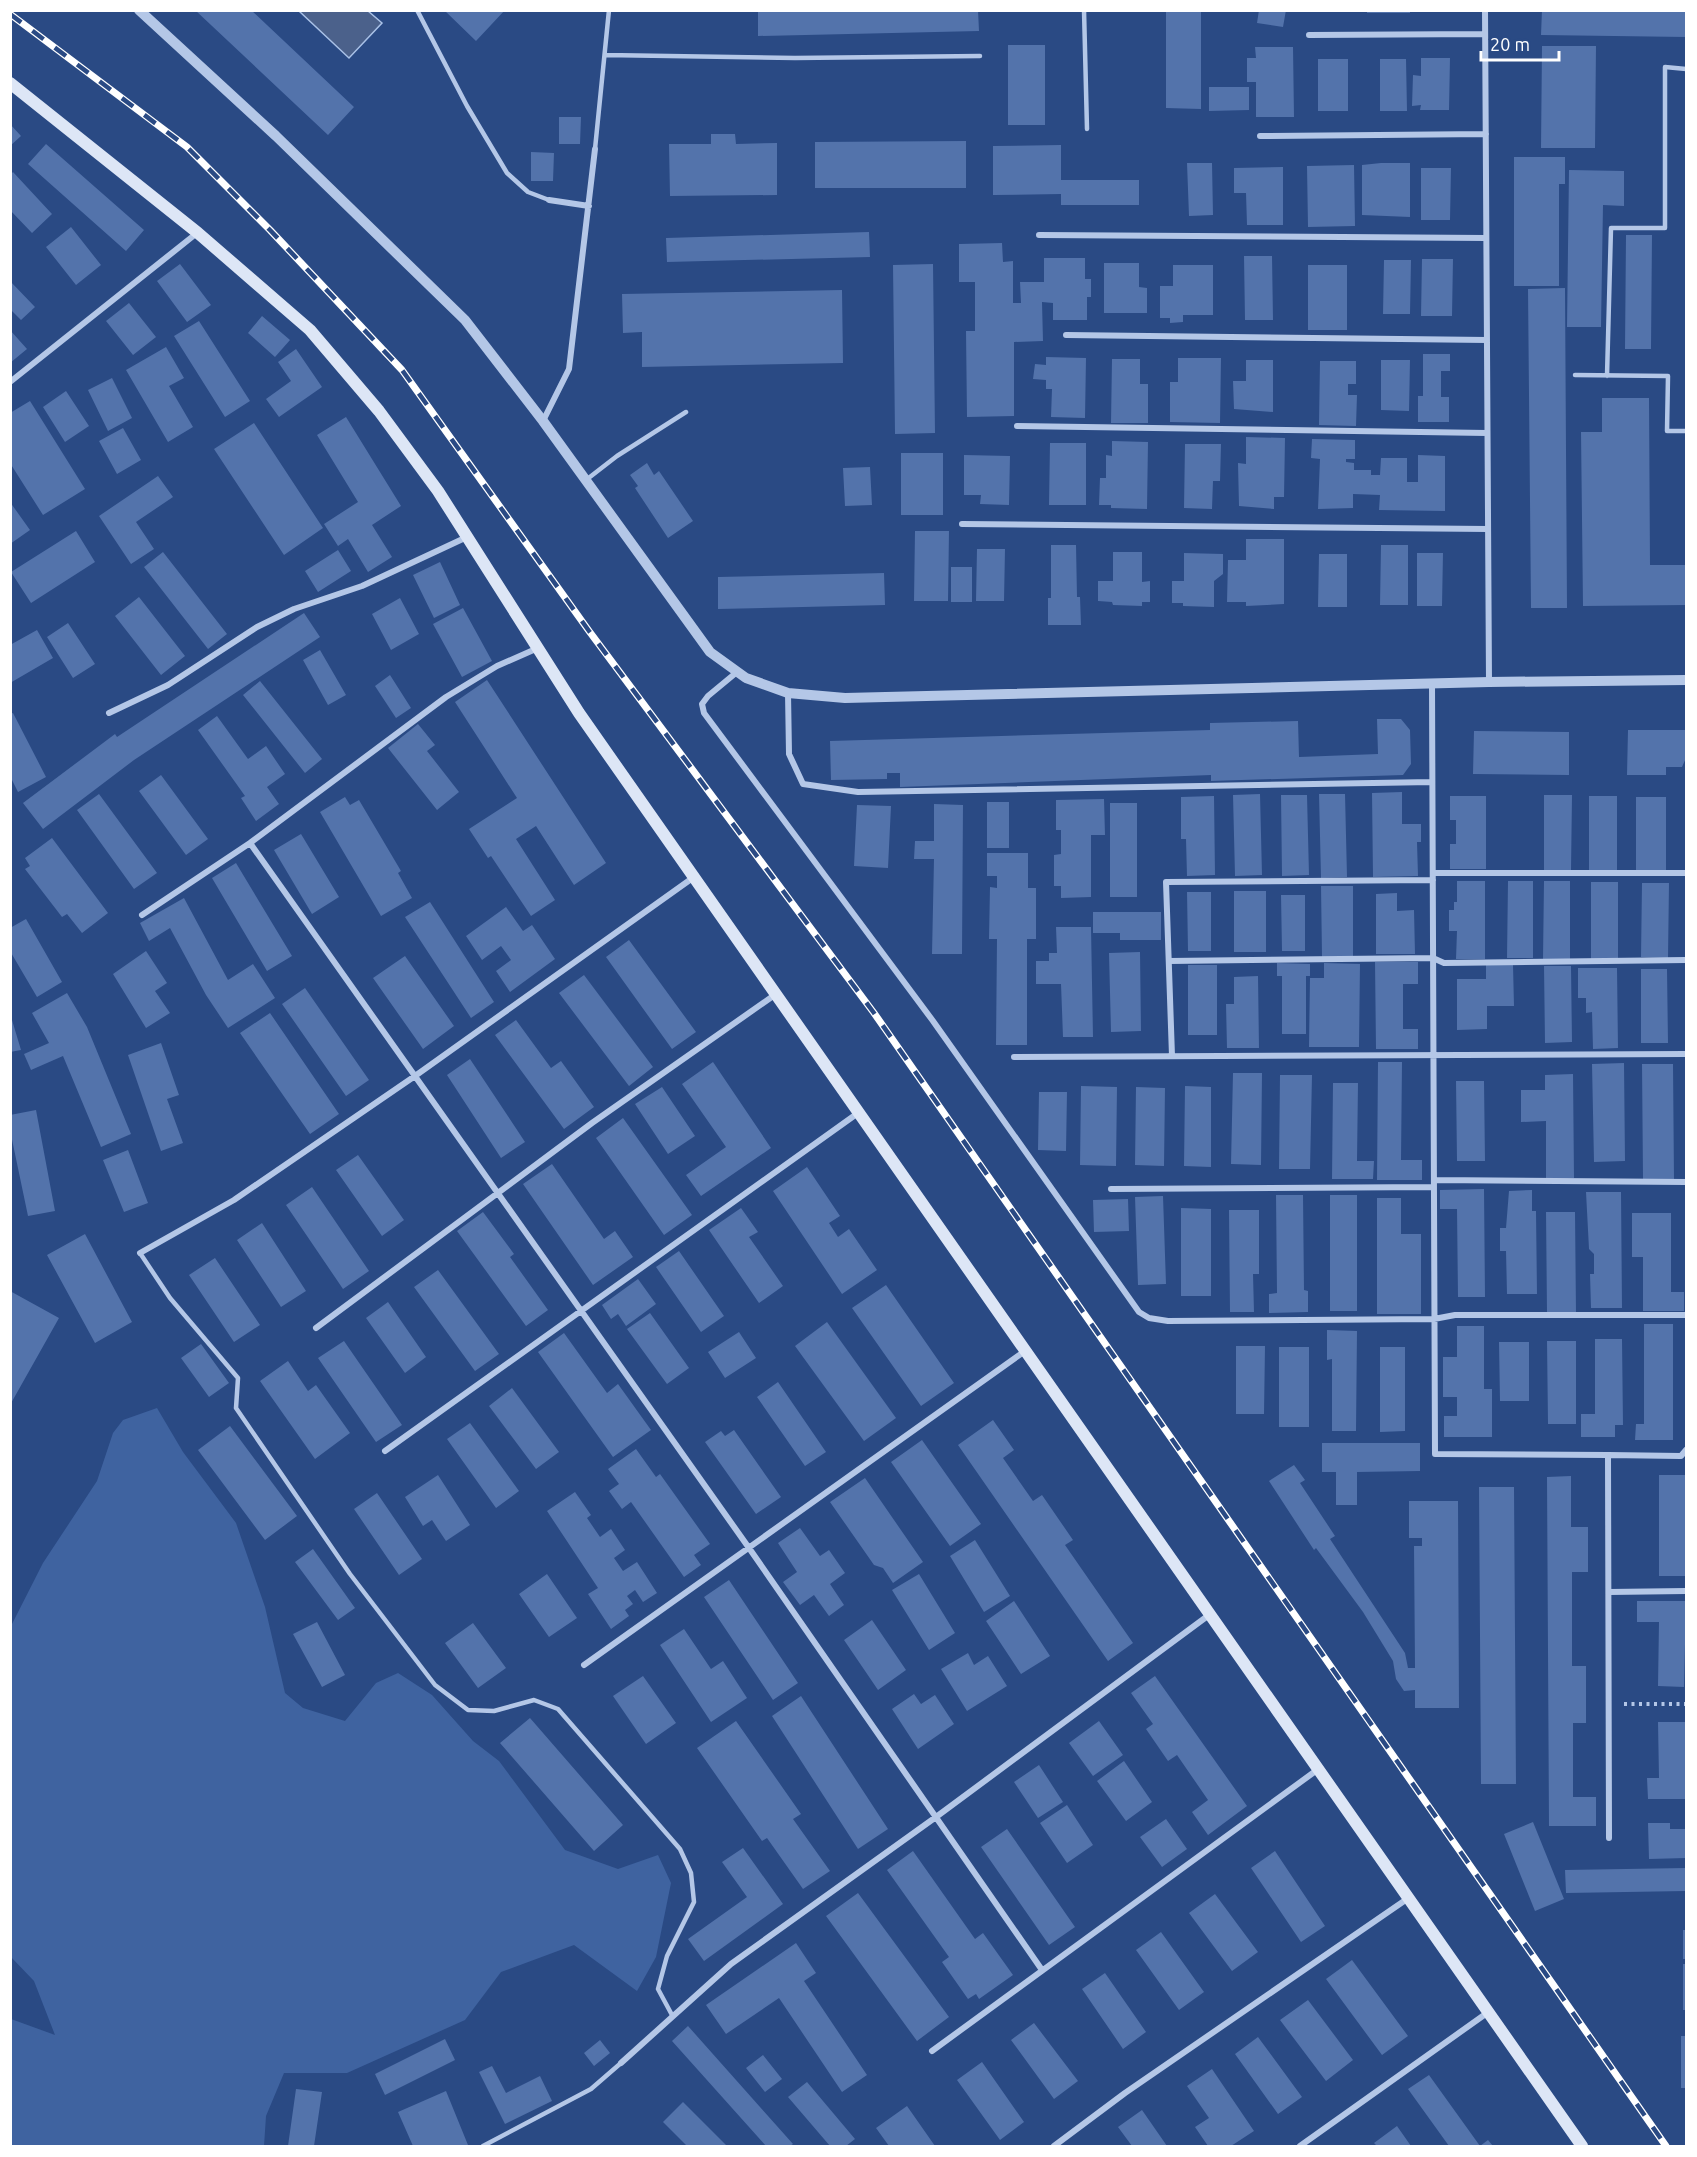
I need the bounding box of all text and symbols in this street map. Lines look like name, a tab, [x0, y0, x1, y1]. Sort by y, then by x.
scale bar	[1481, 24, 1559, 62]
text: 20 m	[1490, 34, 1530, 54]

